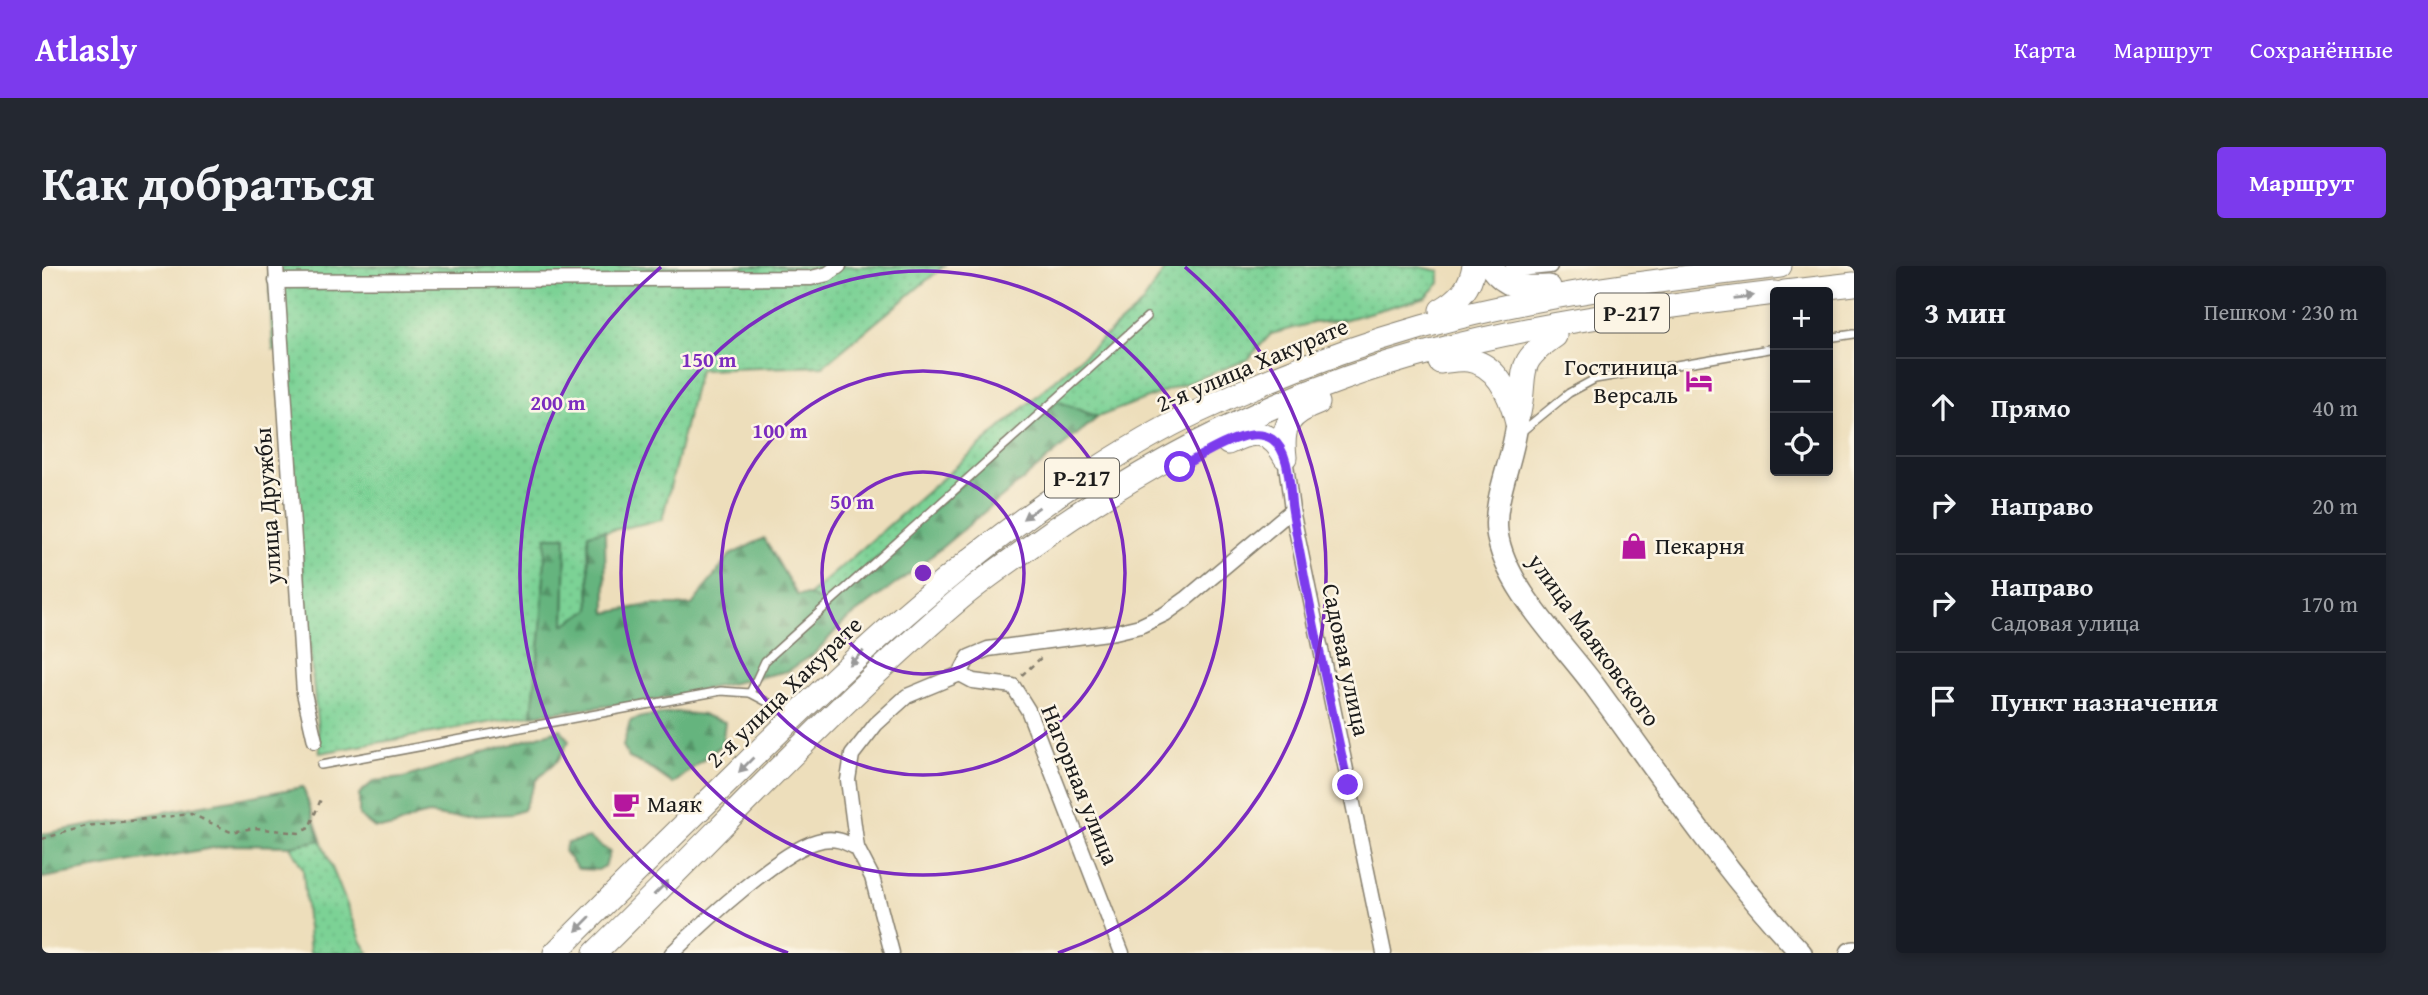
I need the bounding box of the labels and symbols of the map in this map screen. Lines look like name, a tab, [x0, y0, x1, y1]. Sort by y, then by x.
one-way arrow	[1733, 292, 1755, 303]
road number: Р-217	[1595, 294, 1669, 332]
street label: 2-я улица Хакурате	[1150, 308, 1353, 421]
text: 150 m	[681, 344, 737, 375]
place label: Гостиница Версаль	[1564, 349, 1679, 412]
hotel icon: Гостиница Версаль	[1684, 366, 1714, 396]
text: 200 m	[530, 387, 586, 418]
text: 100 m	[752, 415, 808, 446]
street label: улица Дружбы	[245, 426, 291, 587]
route start	[1164, 451, 1195, 482]
road number: Р-217	[1045, 458, 1119, 498]
text: 50 m	[830, 486, 874, 517]
one-way arrow	[1022, 505, 1040, 519]
place label: Пекарня	[1655, 528, 1745, 563]
shop icon: Пекарня	[1619, 531, 1649, 561]
street label: улица Маяковского	[1519, 545, 1669, 734]
centre of rings	[911, 561, 935, 585]
street label: Садовая улица	[1313, 580, 1380, 740]
street label: 2-я улица Хакурате	[698, 608, 870, 776]
one-way arrow	[847, 650, 865, 666]
street label: Нагорная улица	[1032, 699, 1129, 871]
one-way arrow	[737, 756, 754, 773]
route end	[1332, 769, 1363, 800]
place label: Маяк	[647, 786, 702, 821]
cafe icon: Маяк	[611, 789, 641, 819]
one-way arrow	[653, 880, 670, 897]
one-way arrow	[575, 916, 592, 933]

